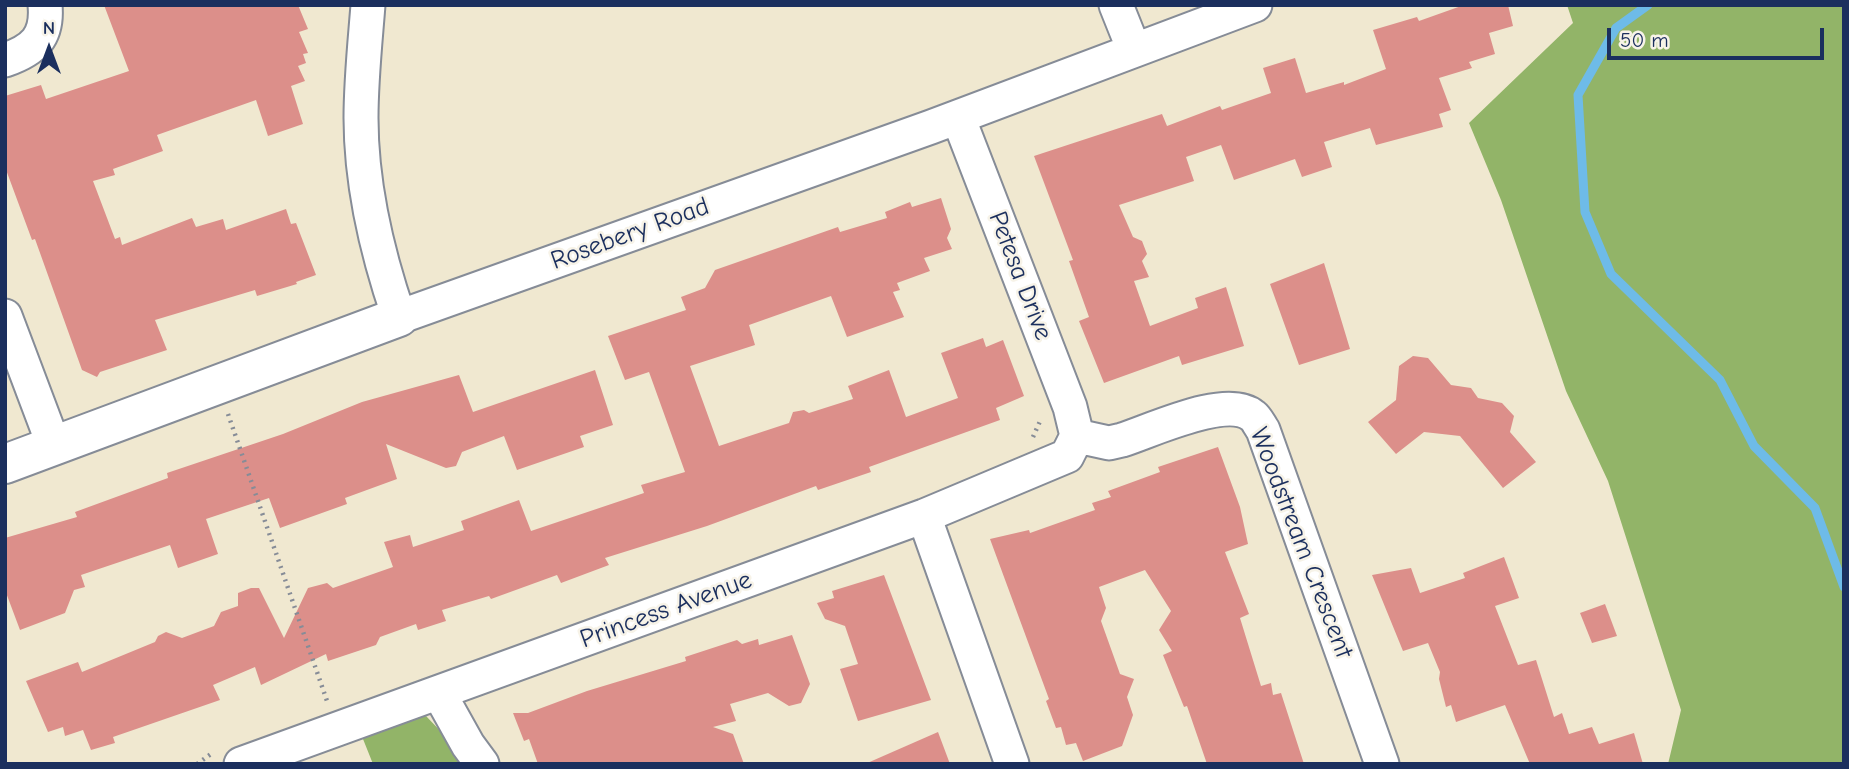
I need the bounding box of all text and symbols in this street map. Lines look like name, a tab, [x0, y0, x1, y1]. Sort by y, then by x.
north arrow	[14, 14, 84, 84]
scale bar	[1611, 14, 1828, 58]
text: N	[43, 17, 55, 39]
text: 50 m	[1620, 28, 1669, 52]
street label: Rosebery Road	[547, 191, 713, 277]
street label: Petesa Drive	[981, 207, 1059, 345]
street label: Woodstream Crescent	[1243, 423, 1359, 663]
street label: Princess Avenue	[576, 565, 756, 655]

